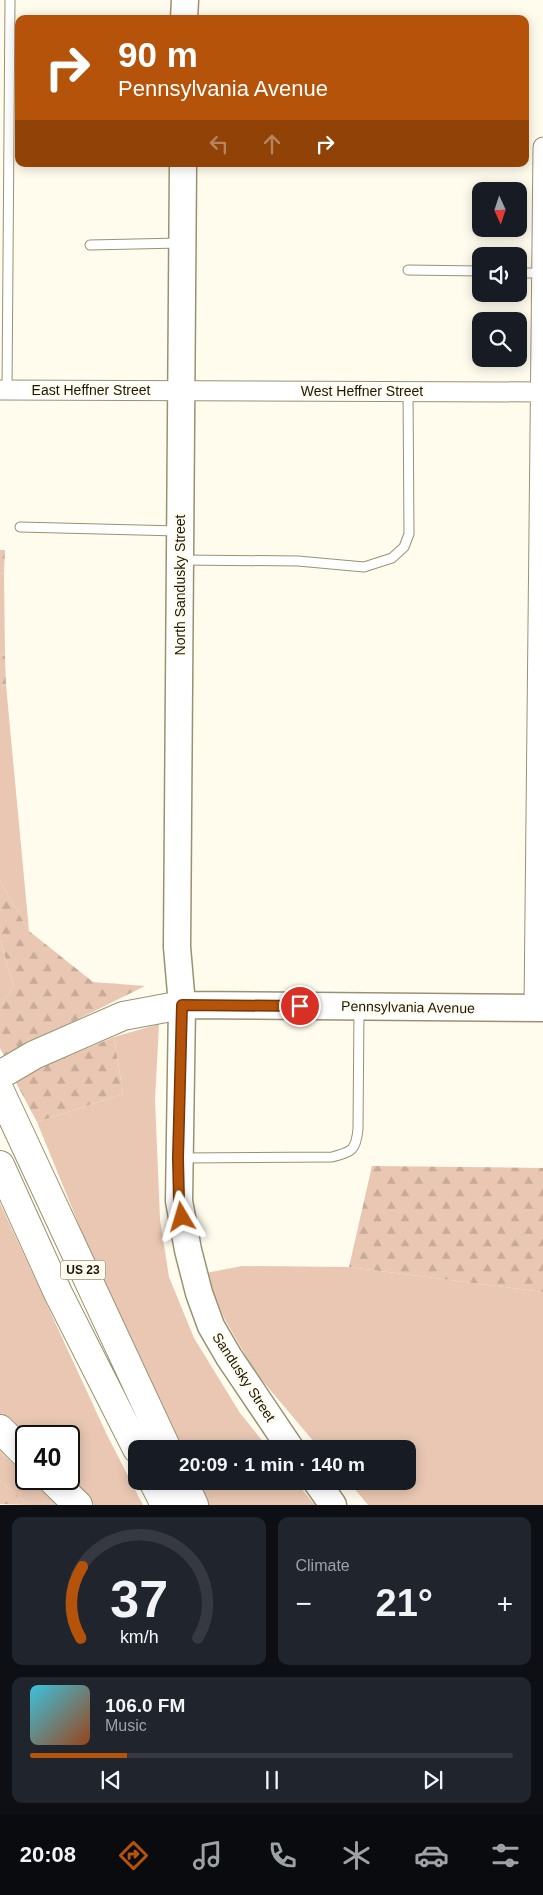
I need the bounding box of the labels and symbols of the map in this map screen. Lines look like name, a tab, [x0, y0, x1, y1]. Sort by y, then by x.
north arrow	[472, 182, 528, 238]
street label: East Heffner Street	[32, 382, 151, 398]
street label: West Heffner Street	[301, 383, 423, 399]
street label: North Sandusky Street	[172, 514, 188, 655]
pin	[279, 985, 321, 1027]
street label: Pennsylvania Avenue	[341, 998, 475, 1016]
position arrow	[155, 1190, 207, 1242]
road number: US 23	[61, 1260, 106, 1280]
street label: Sandusky Street	[209, 1330, 279, 1425]
speed limit sign: 40	[15, 1425, 80, 1490]

